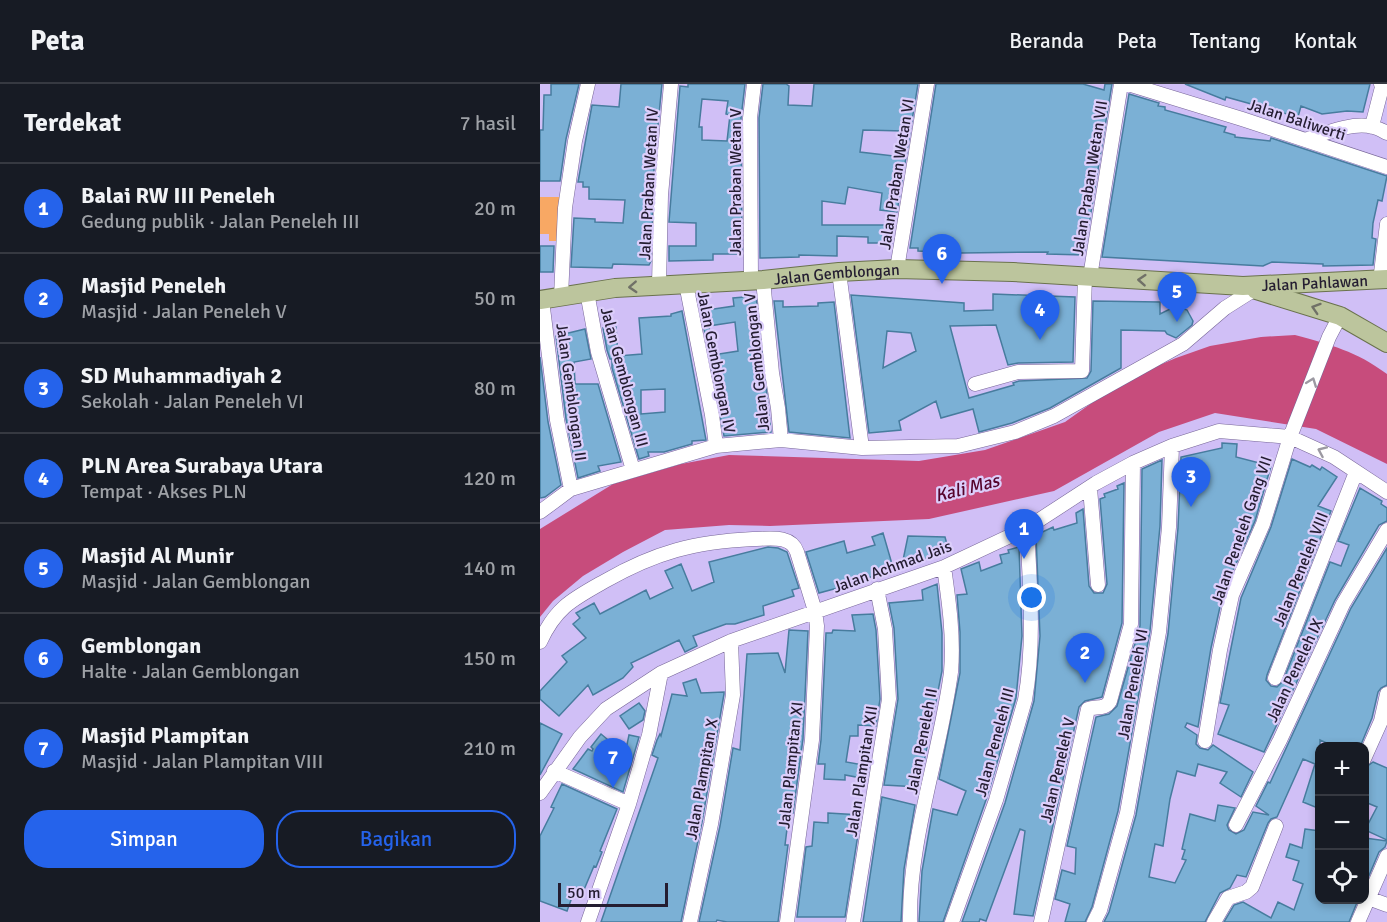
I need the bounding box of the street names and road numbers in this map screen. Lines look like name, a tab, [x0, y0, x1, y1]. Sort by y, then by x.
street label: Jalan Baliwerti	[1245, 95, 1348, 145]
street label: Jalan Praban Wetan VI	[875, 97, 919, 251]
street label: Jalan Praban Wetan VII	[1068, 99, 1112, 257]
street label: Jalan Praban Wetan IV	[635, 107, 663, 261]
street label: Jalan Praban Wetan V	[726, 108, 746, 256]
street label: Jalan Gemblongan	[773, 260, 900, 290]
street label: Jalan Pahlawan	[1261, 271, 1369, 296]
street label: Jalan Gemblongan IV	[692, 290, 740, 435]
street label: Jalan Gemblongan V	[740, 292, 774, 432]
street label: Jalan Gemblongan III	[596, 305, 652, 449]
street label: Jalan Gemblongan II	[551, 322, 591, 462]
street label: Jalan Peneleh Gang VII	[1207, 453, 1277, 607]
street label: Jalan Peneleh VIII	[1269, 509, 1333, 629]
street label: Jalan Achmad Jais	[830, 536, 954, 598]
street label: Jalan Peneleh IX	[1262, 615, 1328, 725]
street label: Jalan Peneleh VI	[1113, 627, 1153, 741]
street label: Jalan Peneleh III	[971, 685, 1019, 799]
street label: Jalan Peneleh II	[902, 687, 942, 796]
street label: Jalan Plampitan XI	[774, 701, 808, 830]
street label: Jalan Plampitan XII	[842, 704, 882, 838]
street label: Jalan Plampitan X	[681, 716, 723, 841]
street label: Jalan Peneleh V	[1036, 716, 1080, 825]

